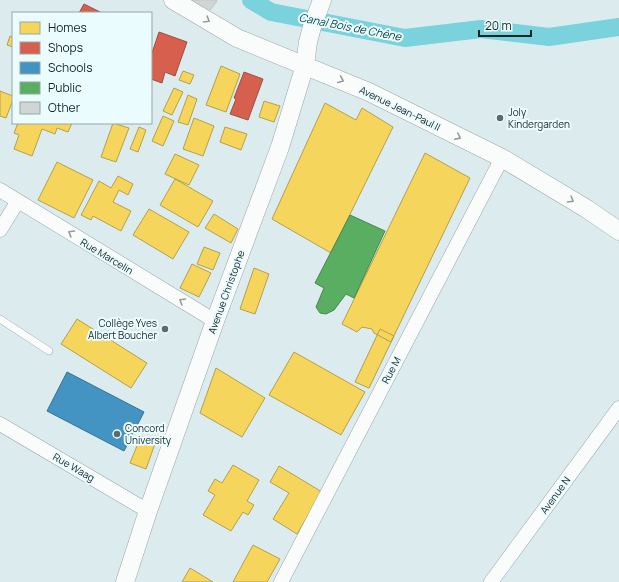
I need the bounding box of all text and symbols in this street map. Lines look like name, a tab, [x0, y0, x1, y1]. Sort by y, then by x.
water label: Canal Bois de Chêne	[298, 9, 403, 44]
legend	[12, 12, 152, 124]
scale bar	[479, 12, 531, 38]
one-way arrow	[203, 15, 210, 22]
text: 20 m	[485, 17, 512, 34]
text: Homes	[48, 19, 87, 36]
text: Shops	[48, 39, 83, 56]
text: Schools	[48, 59, 92, 76]
one-way arrow	[337, 76, 344, 84]
text: Public	[48, 79, 82, 96]
street label: Avenue Jean-Paul II	[357, 82, 443, 134]
text: Other	[48, 99, 81, 116]
place label: Joly Kindergarden	[508, 105, 570, 131]
marker: Joly Kindergarden	[495, 113, 505, 123]
one-way arrow	[454, 132, 461, 139]
one-way arrow	[567, 195, 574, 203]
one-way arrow	[68, 230, 75, 238]
street label: Rue Marcelin	[78, 235, 136, 277]
street label: Avenue Christophe	[204, 248, 248, 336]
one-way arrow	[179, 298, 186, 305]
place label: Collège Yves Albert Boucher	[88, 316, 157, 342]
marker: Collège Yves Albert Boucher	[160, 324, 170, 334]
street label: Rue M	[378, 354, 404, 386]
place label: Concord University	[125, 421, 172, 447]
marker: Concord University	[112, 429, 122, 439]
street label: Rue Waag	[51, 449, 97, 485]
street label: Avenue N	[537, 473, 573, 517]

